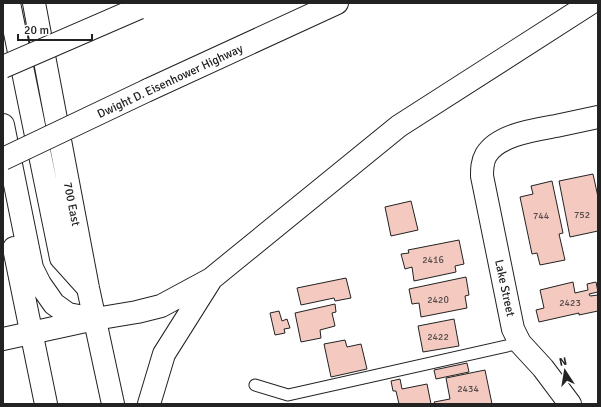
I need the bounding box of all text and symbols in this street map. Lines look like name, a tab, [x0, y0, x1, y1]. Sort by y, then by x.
scale bar	[18, 16, 92, 42]
text: 20 m	[24, 23, 49, 38]
street label: Dwight D. Eisenhower Highway	[95, 41, 246, 122]
street label: 700 East	[60, 181, 83, 227]
house number: 752	[574, 209, 590, 221]
house number: 744	[533, 210, 550, 222]
house number: 2416	[422, 254, 444, 266]
street label: Lake Street	[491, 258, 518, 318]
house number: 2420	[427, 294, 449, 306]
house number: 2423	[559, 297, 581, 309]
house number: 2422	[427, 331, 449, 343]
north arrow	[545, 351, 585, 391]
text: N	[558, 355, 568, 369]
house number: 2434	[457, 383, 479, 395]

